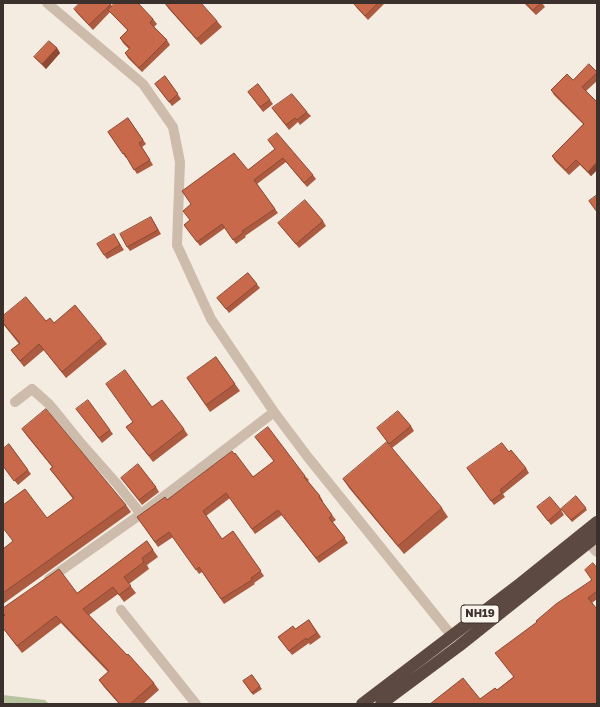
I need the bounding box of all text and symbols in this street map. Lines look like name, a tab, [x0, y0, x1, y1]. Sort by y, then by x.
road number: NH19	[461, 605, 499, 623]

